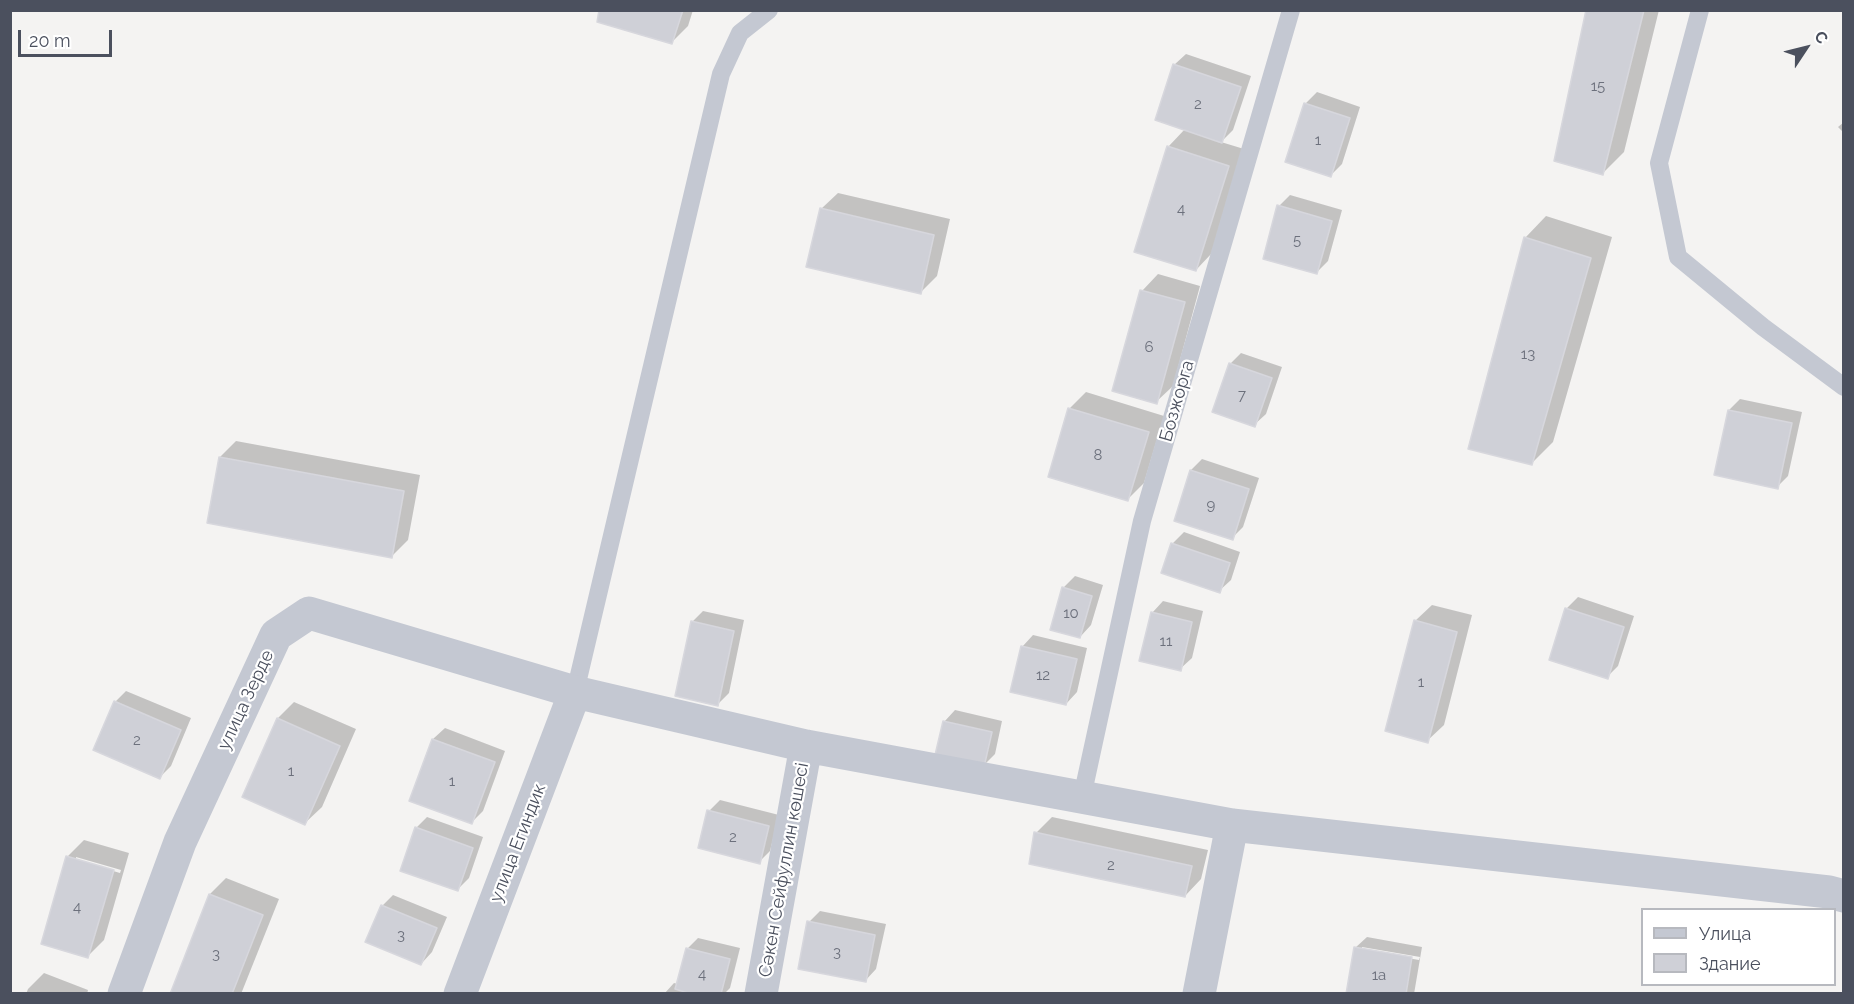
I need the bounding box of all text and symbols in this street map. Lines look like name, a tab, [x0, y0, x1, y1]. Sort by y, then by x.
scale bar	[21, 18, 116, 56]
north arrow	[1776, 18, 1836, 78]
text: С	[1810, 27, 1832, 47]
text: 20 m	[29, 30, 71, 51]
house number: 15	[1591, 77, 1605, 95]
house number: 2	[1194, 95, 1202, 113]
house number: 1	[1315, 131, 1321, 149]
house number: 4	[1177, 200, 1185, 218]
house number: 5	[1293, 231, 1301, 249]
house number: 6	[1144, 338, 1154, 356]
house number: 13	[1521, 345, 1535, 363]
street label: Бозжорга	[1155, 358, 1199, 444]
house number: 7	[1238, 386, 1246, 404]
house number: 8	[1094, 446, 1102, 464]
house number: 9	[1207, 496, 1215, 514]
house number: 10	[1063, 604, 1079, 622]
house number: 11	[1160, 632, 1172, 650]
street label: улица Зерде	[213, 646, 279, 754]
house number: 12	[1036, 666, 1050, 684]
house number: 1	[1418, 673, 1424, 691]
house number: 2	[133, 731, 141, 749]
street label: Сәкен Сейфуллин көшесі	[754, 761, 814, 979]
house number: 1	[288, 762, 294, 780]
house number: 1	[449, 772, 455, 790]
street label: улица Егиндик	[485, 781, 551, 905]
house number: 2	[729, 828, 737, 846]
house number: 2	[1107, 856, 1115, 874]
house number: 4	[73, 898, 81, 916]
legend	[1641, 908, 1836, 986]
text: Улица	[1699, 923, 1751, 944]
house number: 3	[397, 926, 405, 944]
house number: 3	[833, 943, 841, 961]
house number: 3	[212, 945, 220, 963]
text: Здание	[1699, 953, 1761, 974]
house number: 4	[698, 965, 706, 983]
house number: 1а	[1372, 966, 1386, 984]

